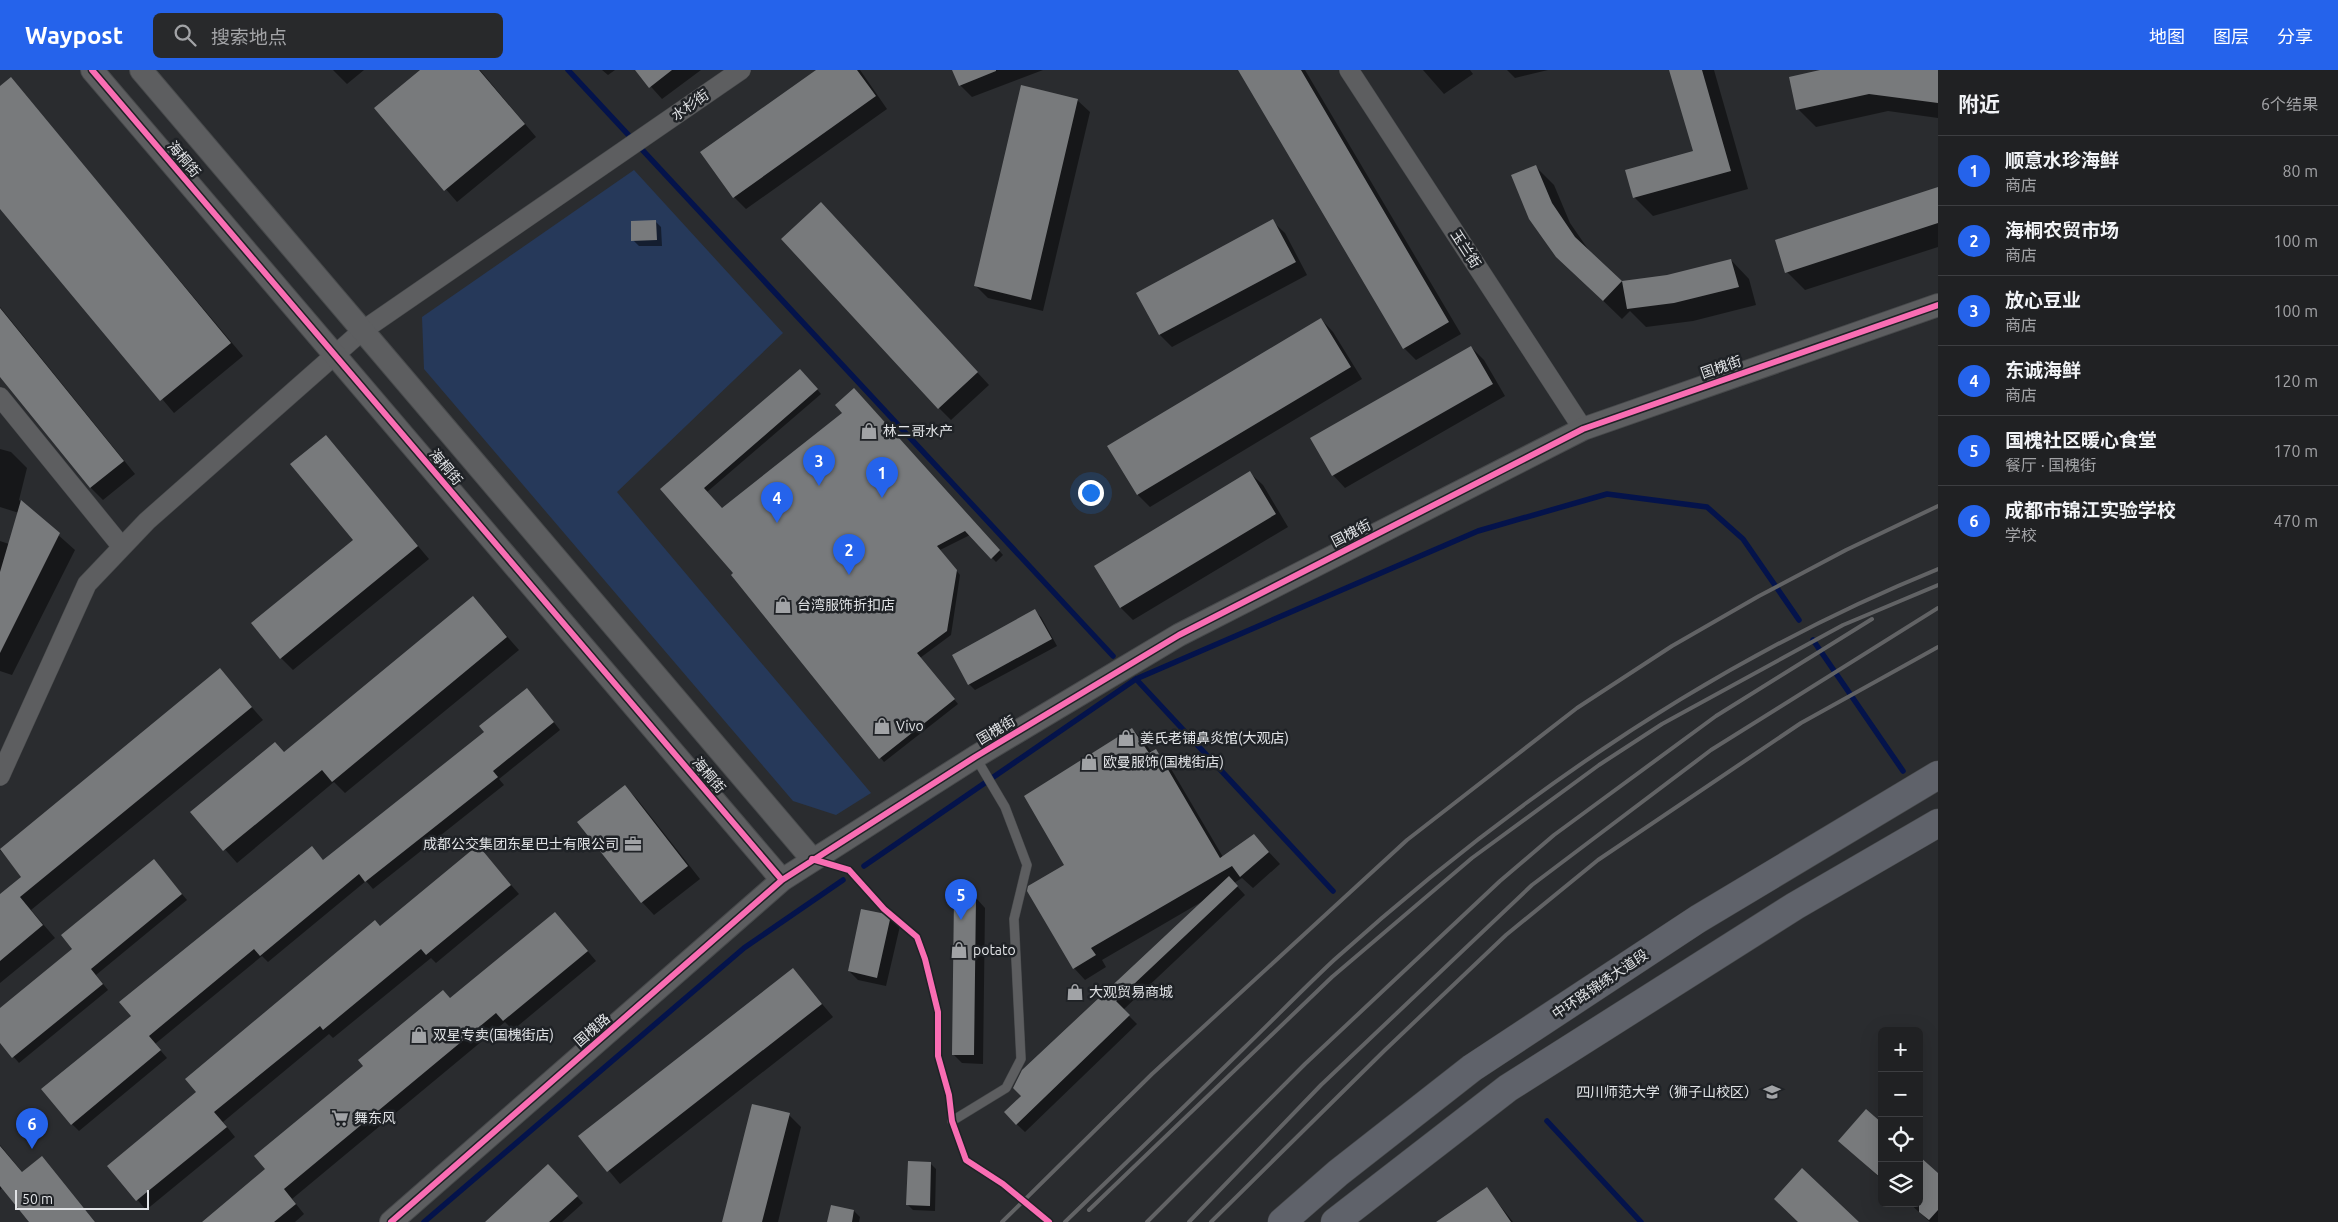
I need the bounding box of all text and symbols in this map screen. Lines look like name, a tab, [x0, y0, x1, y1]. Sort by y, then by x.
search box	[153, 13, 503, 58]
icon: search	[171, 21, 199, 49]
text: Waypost	[25, 22, 123, 49]
text: 搜索地点	[211, 26, 287, 48]
text: 地图	[2149, 26, 2185, 46]
text: 图层	[2213, 26, 2249, 46]
text: 分享	[2277, 26, 2313, 46]
street label: 水杉街	[668, 86, 712, 124]
text: 附近	[1958, 92, 2000, 116]
text: 6个结果	[2261, 95, 2318, 113]
street label: 海桐街	[164, 138, 204, 180]
text: 顺意水珍海鲜	[2005, 149, 2119, 171]
text: 1	[1969, 162, 1979, 180]
text: 80 m	[2282, 162, 2318, 180]
text: 商店	[2005, 176, 2037, 194]
text: 海桐农贸市场	[2005, 219, 2119, 241]
street label: 玉兰街	[1448, 227, 1484, 271]
text: 2	[1969, 232, 1979, 250]
text: 100 m	[2273, 232, 2318, 250]
text: 商店	[2005, 246, 2037, 264]
text: 放心豆业	[2005, 289, 2081, 311]
text: 3	[1969, 302, 1979, 320]
text: 100 m	[2273, 302, 2318, 320]
text: 商店	[2005, 316, 2037, 334]
street label: 国槐街	[1699, 353, 1743, 381]
text: 东诚海鲜	[2005, 359, 2081, 381]
text: 4	[1969, 372, 1979, 390]
text: 120 m	[2273, 372, 2318, 390]
text: 商店	[2005, 386, 2037, 404]
shop icon: 林二哥水产	[859, 421, 879, 441]
place label: 林二哥水产	[883, 423, 953, 439]
text: 国槐社区暖心食堂	[2005, 429, 2157, 451]
text: 5	[1969, 442, 1979, 460]
text: 170 m	[2273, 442, 2318, 460]
pin: 3	[803, 445, 835, 486]
street label: 海桐街	[426, 446, 466, 488]
text: 餐厅 · 国槐街	[2005, 456, 2096, 474]
pin: 1	[866, 457, 898, 498]
your location	[1078, 480, 1104, 506]
pin: 4	[761, 482, 793, 523]
text: 成都市锦江实验学校	[2005, 499, 2176, 521]
text: 6	[1969, 512, 1979, 530]
text: 470 m	[2273, 512, 2318, 530]
street label: 国槐街	[1329, 516, 1373, 550]
text: 学校	[2005, 526, 2037, 544]
pin: 2	[833, 534, 865, 575]
shop icon: 台湾服饰折扣店	[773, 595, 793, 615]
place label: 台湾服饰折扣店	[797, 597, 895, 613]
street label: 国槐街	[974, 712, 1018, 748]
shop icon: Vivo	[872, 716, 892, 736]
place label: Vivo	[896, 718, 924, 734]
shop icon: 姜氏老铺鼻炎馆(大观店)	[1116, 728, 1136, 748]
place label: 姜氏老铺鼻炎馆(大观店)	[1140, 730, 1289, 746]
shop icon: 欧曼服饰(国槐街店)	[1079, 752, 1099, 772]
street label: 海桐街	[689, 754, 729, 796]
place label: 欧曼服饰(国槐街店)	[1103, 754, 1224, 770]
office icon: 成都公交集团东星巴士有限公司	[623, 834, 643, 854]
place label: 成都公交集团东星巴士有限公司	[423, 836, 619, 852]
pin: 5	[945, 879, 977, 920]
shop icon: potato	[949, 940, 969, 960]
place label: potato	[973, 942, 1016, 958]
street label: 中环路锦绣大道段	[1549, 946, 1651, 1022]
shop icon: 大观贸易商城	[1065, 982, 1085, 1002]
place label: 大观贸易商城	[1089, 984, 1173, 1000]
street label: 国槐路	[571, 1010, 613, 1050]
shop icon: 双星专卖(国槐街店)	[409, 1025, 429, 1045]
place label: 双星专卖(国槐街店)	[433, 1027, 554, 1043]
map controls	[1878, 1027, 1923, 1207]
button: +	[1878, 1027, 1923, 1072]
button: −	[1878, 1072, 1923, 1117]
school or university icon: 四川师范大学（狮子山校区）	[1762, 1082, 1782, 1102]
place label: 四川师范大学（狮子山校区）	[1576, 1084, 1758, 1100]
pin: 6	[16, 1108, 48, 1149]
supermarket icon: 舞东风	[330, 1108, 350, 1128]
place label: 舞东风	[354, 1110, 396, 1126]
button: locate	[1878, 1117, 1923, 1162]
button: layers	[1878, 1162, 1923, 1207]
scale bar	[15, 1187, 149, 1210]
text: 50 m	[22, 1191, 53, 1207]

